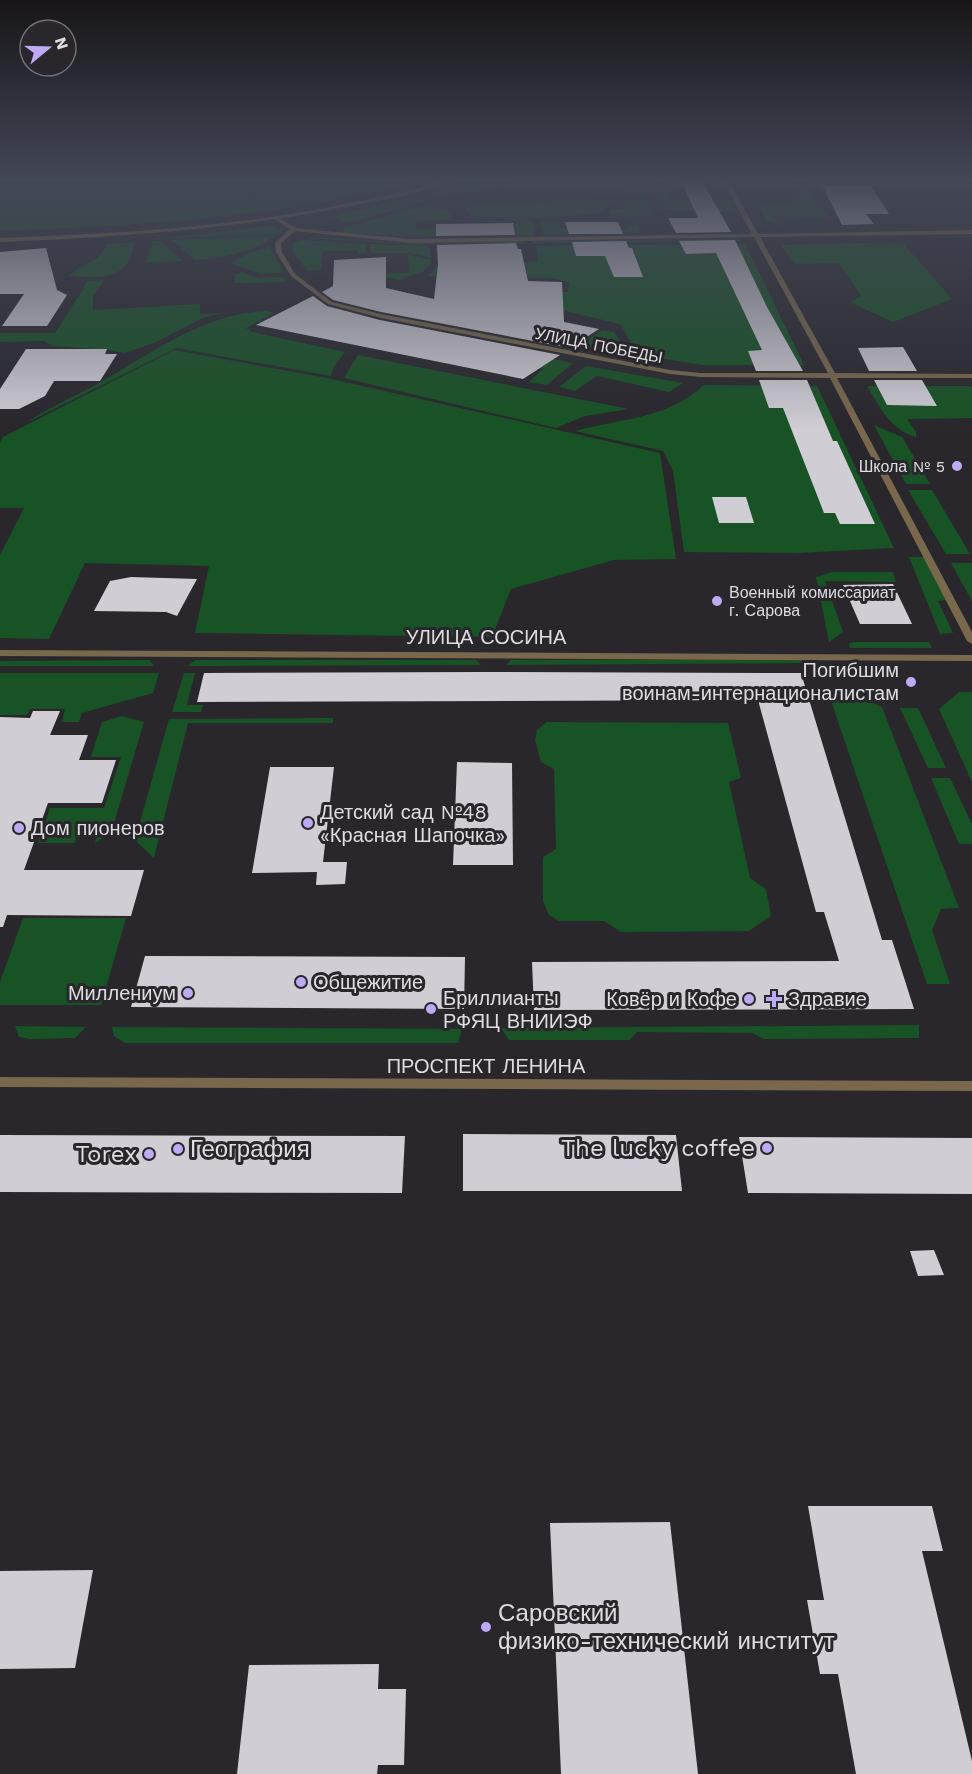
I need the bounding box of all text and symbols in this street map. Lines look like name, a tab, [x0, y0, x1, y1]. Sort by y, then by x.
north arrow	[18, 18, 78, 78]
text: N	[51, 35, 73, 52]
street label: УЛИЦА ПОБЕДЫ	[533, 324, 664, 367]
place label: Школа № 5	[859, 457, 945, 476]
marker: Школа № 5	[950, 459, 964, 473]
place label: Военный комиссариат г. Сарова	[729, 583, 896, 620]
marker: Военный комиссариат г. Сарова	[710, 594, 724, 608]
street label: УЛИЦА СОСИНА	[406, 625, 567, 649]
place label: Погибшим воинам-интернационалистам	[622, 658, 899, 705]
marker: Погибшим воинам-интернационалистам	[904, 675, 918, 689]
place label: Детский сад №48 «Красная Шапочка»	[320, 800, 505, 847]
place label: Дом пионеров	[31, 816, 165, 840]
marker: Детский сад №48 «Красная Шапочка»	[301, 816, 315, 830]
marker: Дом пионеров	[12, 821, 26, 835]
place label: Общежитие	[313, 970, 423, 994]
marker: Общежитие	[294, 975, 308, 989]
place label: Миллениум	[68, 981, 176, 1005]
marker: Миллениум	[181, 986, 195, 1000]
place label: Бриллианты РФЯЦ ВНИИЭФ	[443, 986, 593, 1033]
place label: Ковёр и Кофе	[606, 987, 737, 1011]
place label: Здравие	[788, 987, 867, 1011]
marker: Здравие	[765, 990, 783, 1008]
marker: Ковёр и Кофе	[742, 992, 756, 1006]
marker: Бриллианты РФЯЦ ВНИИЭФ	[424, 1002, 438, 1016]
street label: ПРОСПЕКТ ЛЕНИНА	[387, 1054, 586, 1078]
place label: The lucky coffee	[561, 1134, 755, 1162]
place label: География	[190, 1135, 310, 1163]
place label: Torex	[75, 1140, 137, 1168]
marker: The lucky coffee	[760, 1141, 774, 1155]
marker: География	[171, 1142, 185, 1156]
marker: Torex	[142, 1147, 156, 1161]
place label: Саровский физико-технический институт	[498, 1599, 835, 1655]
marker: Саровский физико-технический институт	[479, 1620, 493, 1634]

